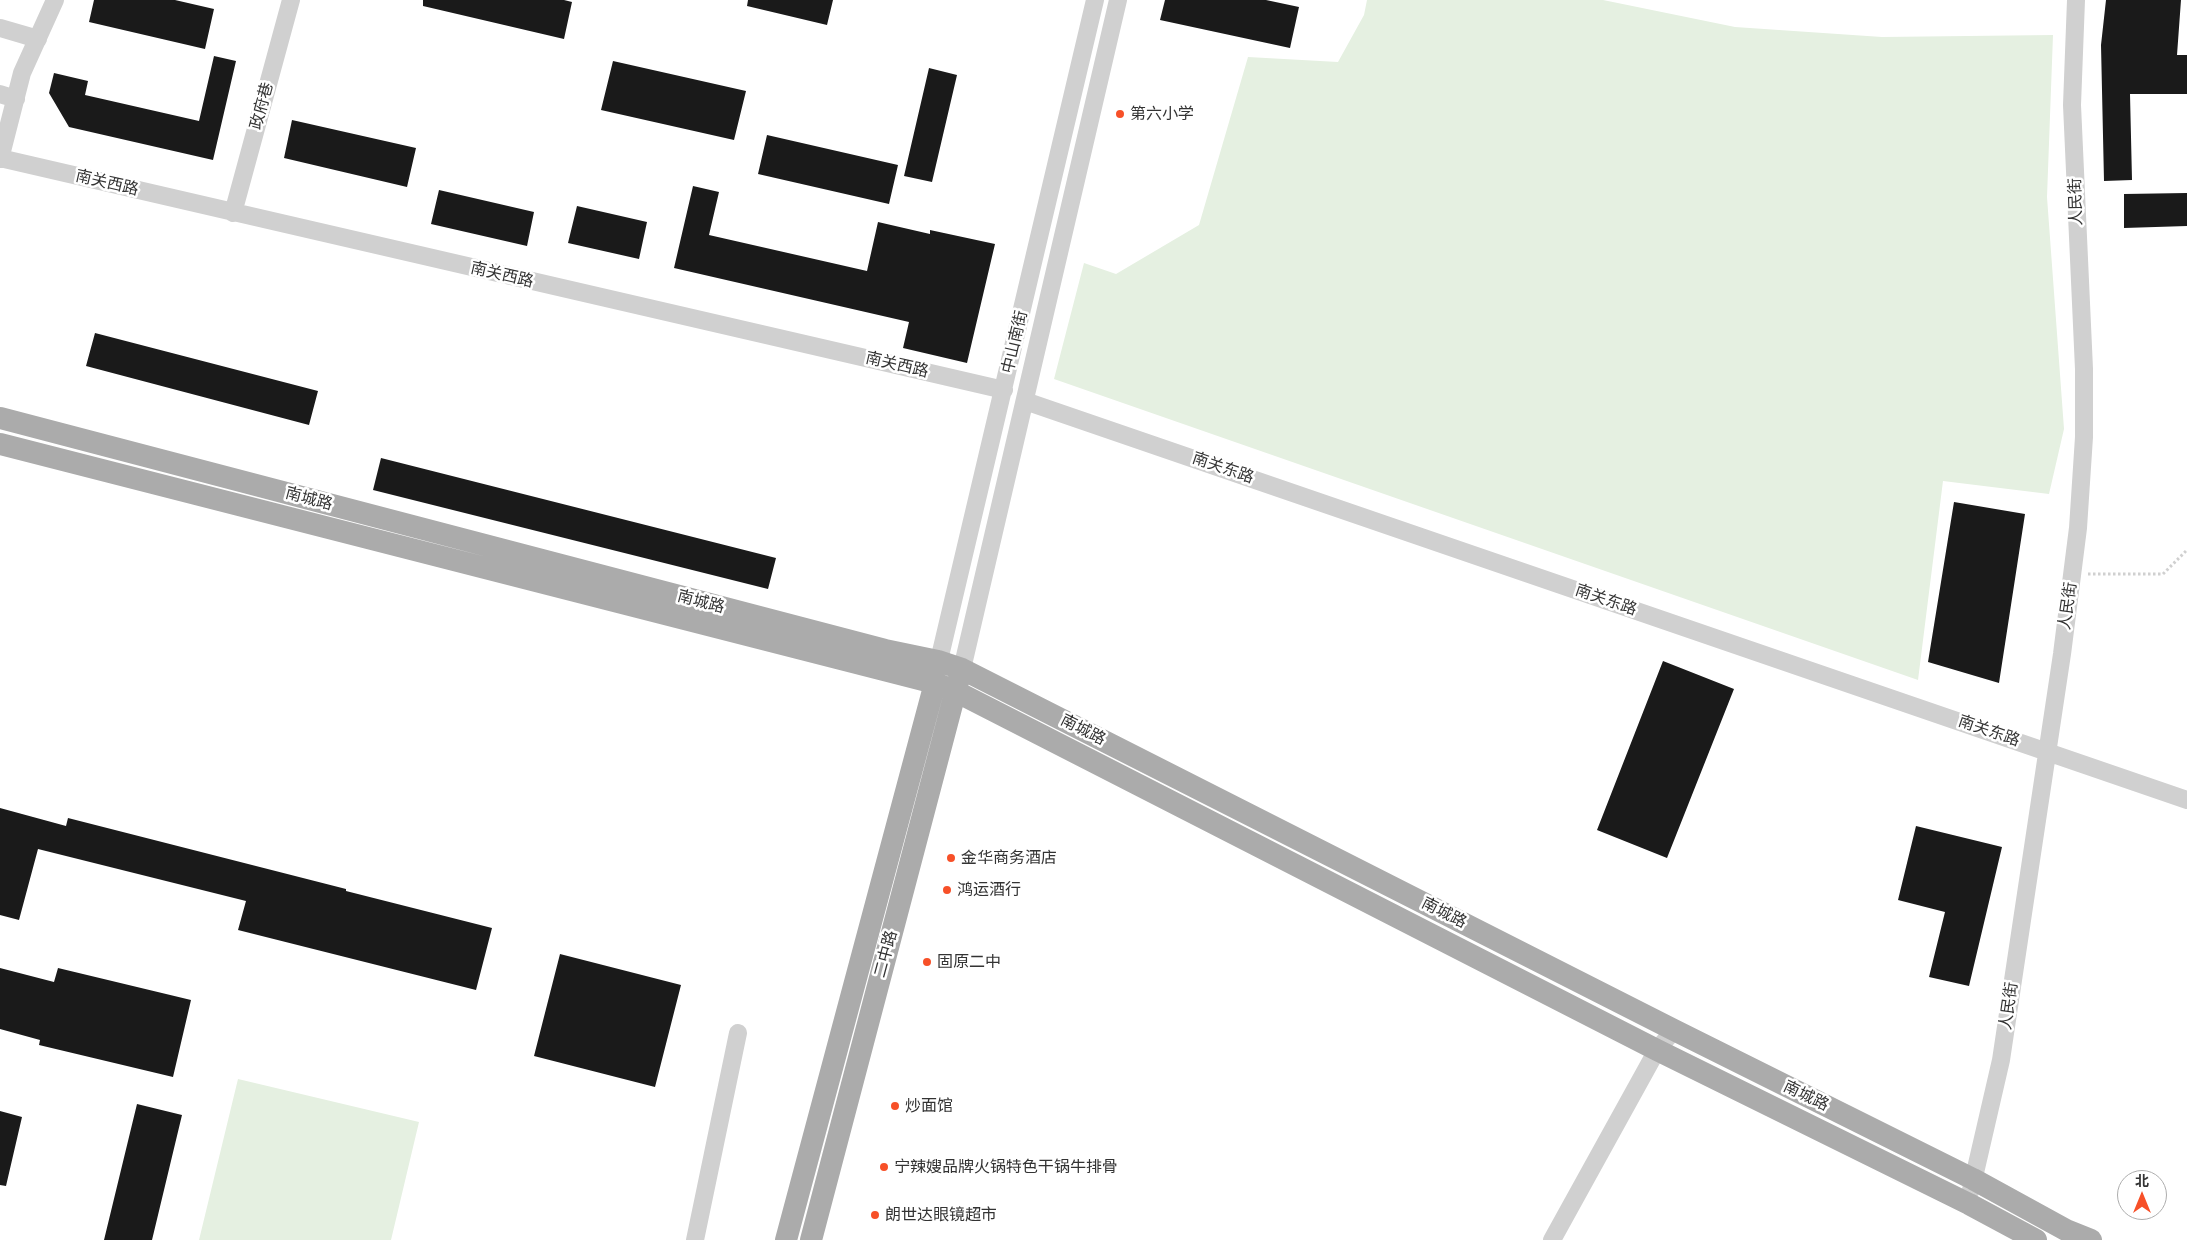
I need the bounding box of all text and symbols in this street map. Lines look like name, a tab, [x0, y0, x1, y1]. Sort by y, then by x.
street label: 政府巷	[247, 80, 277, 132]
place label: 第六小学	[1130, 104, 1194, 124]
marker: 第六小学	[1114, 108, 1126, 120]
street label: 南关西路	[74, 166, 140, 200]
street label: 人民街	[2066, 178, 2086, 226]
street label: 南关西路	[469, 258, 535, 292]
street label: 中山南街	[998, 309, 1032, 375]
street label: 南关西路	[864, 348, 930, 382]
street label: 南关东路	[1190, 449, 1256, 487]
street label: 南城路	[283, 484, 335, 514]
street label: 南关东路	[1573, 581, 1639, 619]
street label: 人民街	[2055, 581, 2081, 631]
street label: 南城路	[675, 587, 727, 617]
street label: 南城路	[1057, 711, 1109, 749]
street label: 南关东路	[1956, 712, 2022, 750]
place label: 金华商务酒店	[961, 848, 1057, 868]
marker: 金华商务酒店	[945, 852, 957, 864]
place label: 鸿运酒行	[957, 880, 1021, 900]
marker: 鸿运酒行	[941, 884, 953, 896]
street label: 南城路	[1418, 894, 1470, 932]
street label: 二中路	[871, 928, 901, 980]
place label: 固原二中	[937, 952, 1001, 972]
marker: 固原二中	[921, 956, 933, 968]
street label: 人民街	[1996, 981, 2022, 1031]
street label: 南城路	[1780, 1077, 1832, 1115]
place label: 炒面馆	[905, 1096, 953, 1116]
marker: 炒面馆	[889, 1100, 901, 1112]
place label: 宁辣嫂品牌火锅特色干锅牛排骨	[894, 1157, 1118, 1177]
marker: 宁辣嫂品牌火锅特色干锅牛排骨	[878, 1161, 890, 1173]
north arrow	[2117, 1170, 2167, 1220]
text: 北	[2135, 1173, 2149, 1189]
place label: 朗世达眼镜超市	[885, 1205, 997, 1225]
marker: 朗世达眼镜超市	[869, 1209, 881, 1221]

